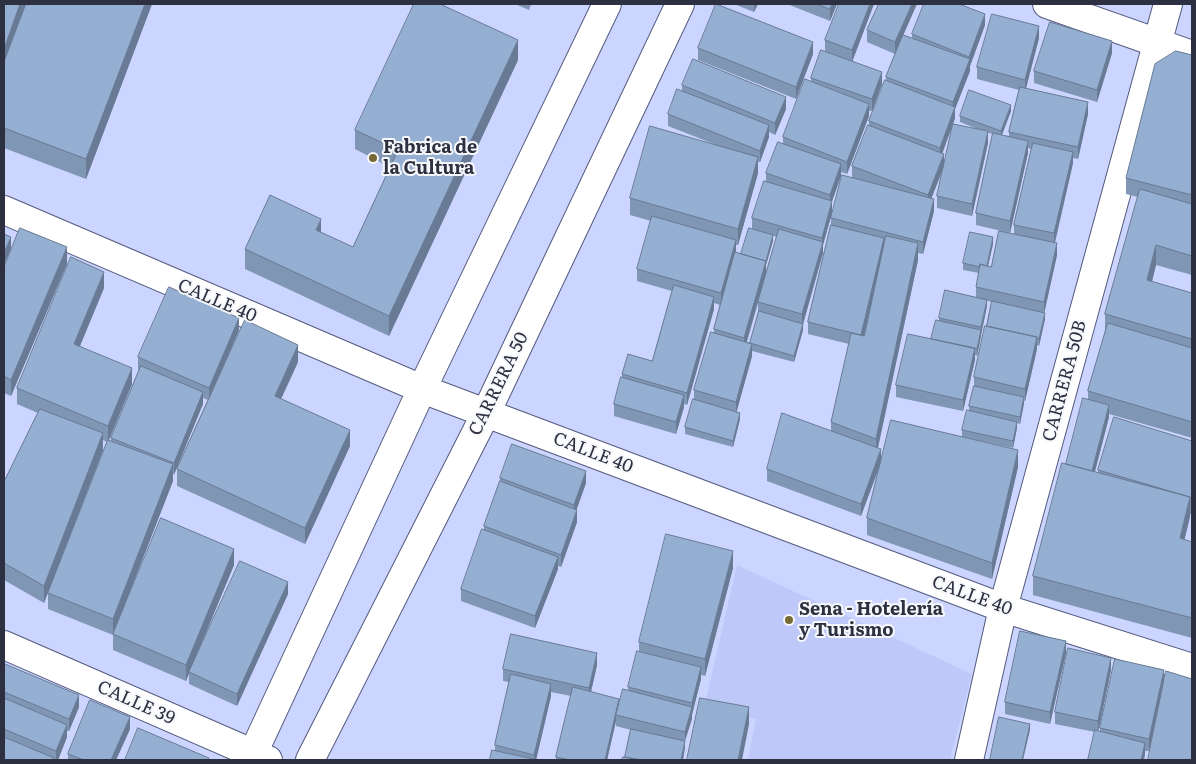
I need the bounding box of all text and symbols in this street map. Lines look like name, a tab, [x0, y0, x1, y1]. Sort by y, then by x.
place label: Fabrica de la Cultura	[383, 137, 477, 180]
marker: Fabrica de la Cultura	[367, 152, 379, 164]
street label: CALLE 40	[174, 275, 260, 327]
street label: CARRERA 50B	[1038, 318, 1092, 444]
street label: CARRERA 50	[465, 329, 533, 439]
street label: CALLE 40	[550, 428, 636, 478]
street label: CALLE 40	[929, 572, 1015, 620]
place label: Sena - Hotelería y Turismo	[799, 599, 943, 642]
marker: Sena - Hotelería y Turismo	[783, 614, 795, 626]
street label: CALLE 39	[94, 676, 178, 730]

